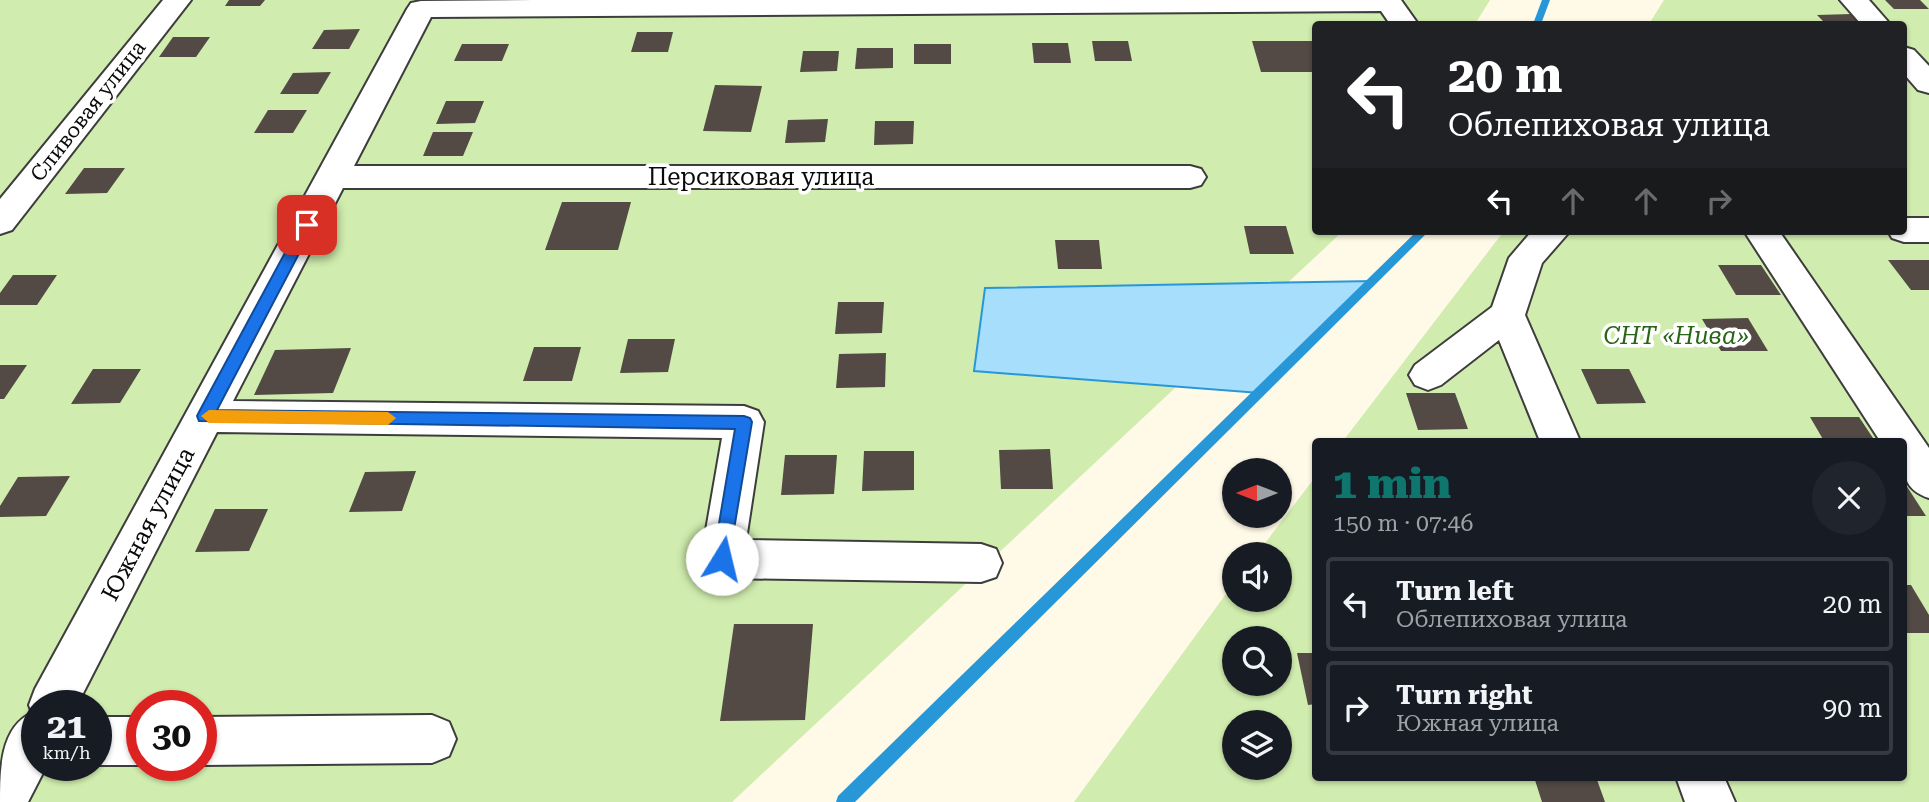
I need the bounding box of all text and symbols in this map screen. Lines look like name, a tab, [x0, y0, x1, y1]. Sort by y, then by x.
street label: Сливовая улица	[26, 35, 151, 186]
text: 20 m	[1448, 47, 1563, 104]
icon: left	[1333, 49, 1424, 140]
text: Облепиховая улица	[1448, 106, 1770, 144]
street label: Персиковая улица	[648, 163, 874, 191]
icon: left	[1481, 182, 1519, 220]
icon: ahead	[1554, 182, 1592, 220]
icon: ahead	[1627, 182, 1665, 220]
icon: right	[1700, 182, 1738, 220]
pin	[277, 195, 337, 255]
icon: arrive	[288, 206, 326, 244]
park label: СНТ «Нива»	[1603, 322, 1749, 350]
street label: Южная улица	[96, 442, 200, 606]
north arrow	[1222, 458, 1292, 528]
map controls	[1222, 458, 1292, 780]
text: 1 min	[1333, 459, 1451, 508]
button: close	[1812, 461, 1886, 535]
text: 150 m · 07:46	[1333, 510, 1473, 537]
position arrow	[685, 522, 759, 596]
button: sound	[1222, 542, 1292, 612]
text: Turn left	[1396, 576, 1514, 606]
icon: left	[1337, 585, 1375, 623]
text: 20 m	[1823, 589, 1882, 619]
text: Облепиховая улица	[1396, 606, 1627, 633]
button: search	[1222, 626, 1292, 696]
text: Turn right	[1396, 680, 1532, 710]
icon: right	[1337, 689, 1375, 727]
speed limit sign: 30	[126, 690, 217, 781]
text: 90 m	[1823, 693, 1882, 723]
text: 21	[47, 706, 86, 747]
button: layers	[1222, 710, 1292, 780]
text: Южная улица	[1396, 710, 1559, 737]
text: km/h	[42, 742, 91, 763]

